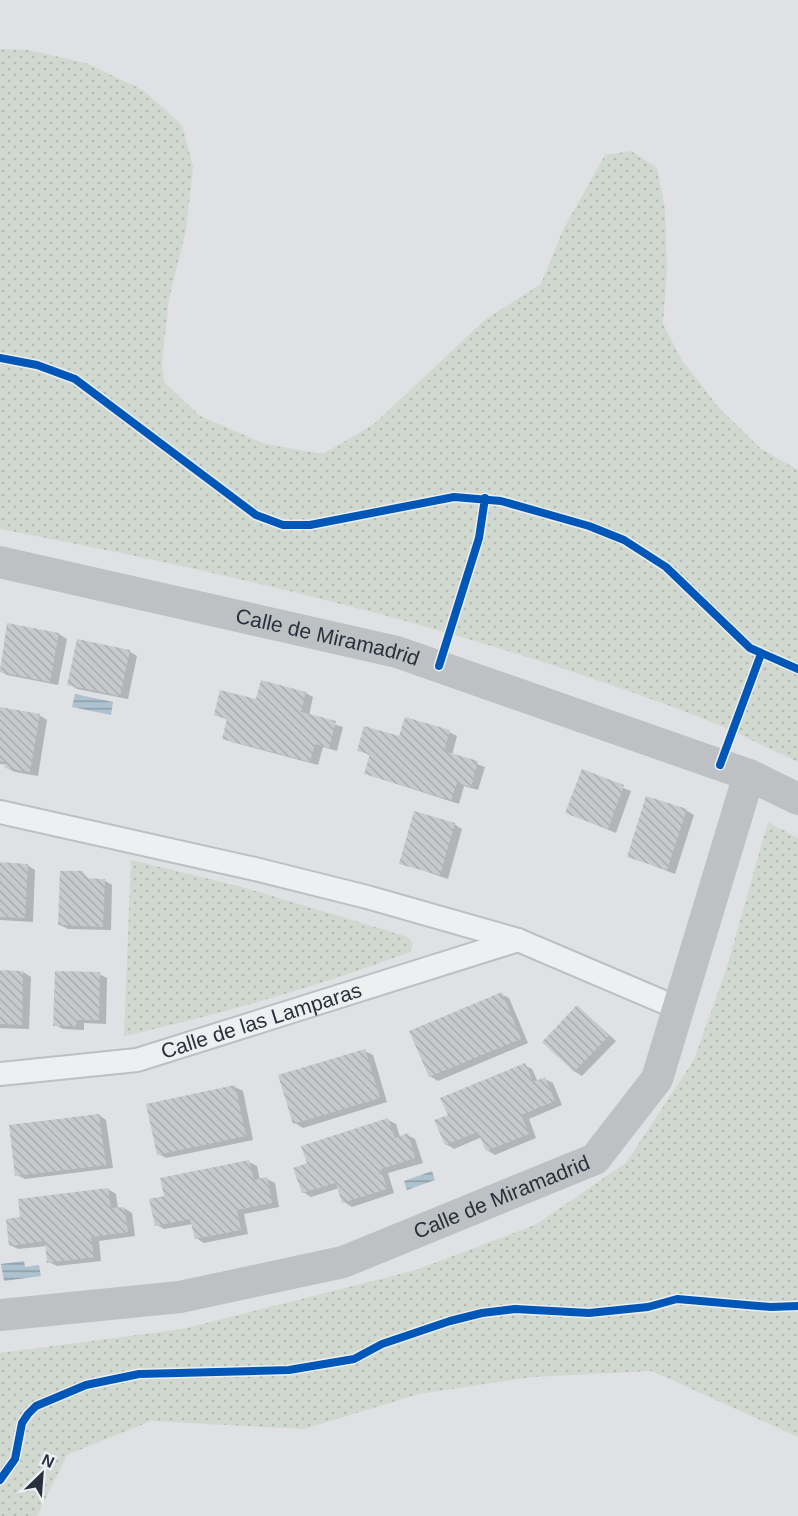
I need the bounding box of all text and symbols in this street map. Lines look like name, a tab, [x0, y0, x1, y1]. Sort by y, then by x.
street label: Calle de Miramadrid	[234, 604, 423, 670]
street label: Calle de las Lamparas	[158, 978, 364, 1063]
street label: Calle de Miramadrid	[410, 1150, 593, 1243]
north arrow	[12, 1444, 72, 1504]
text: N	[39, 1451, 57, 1471]

